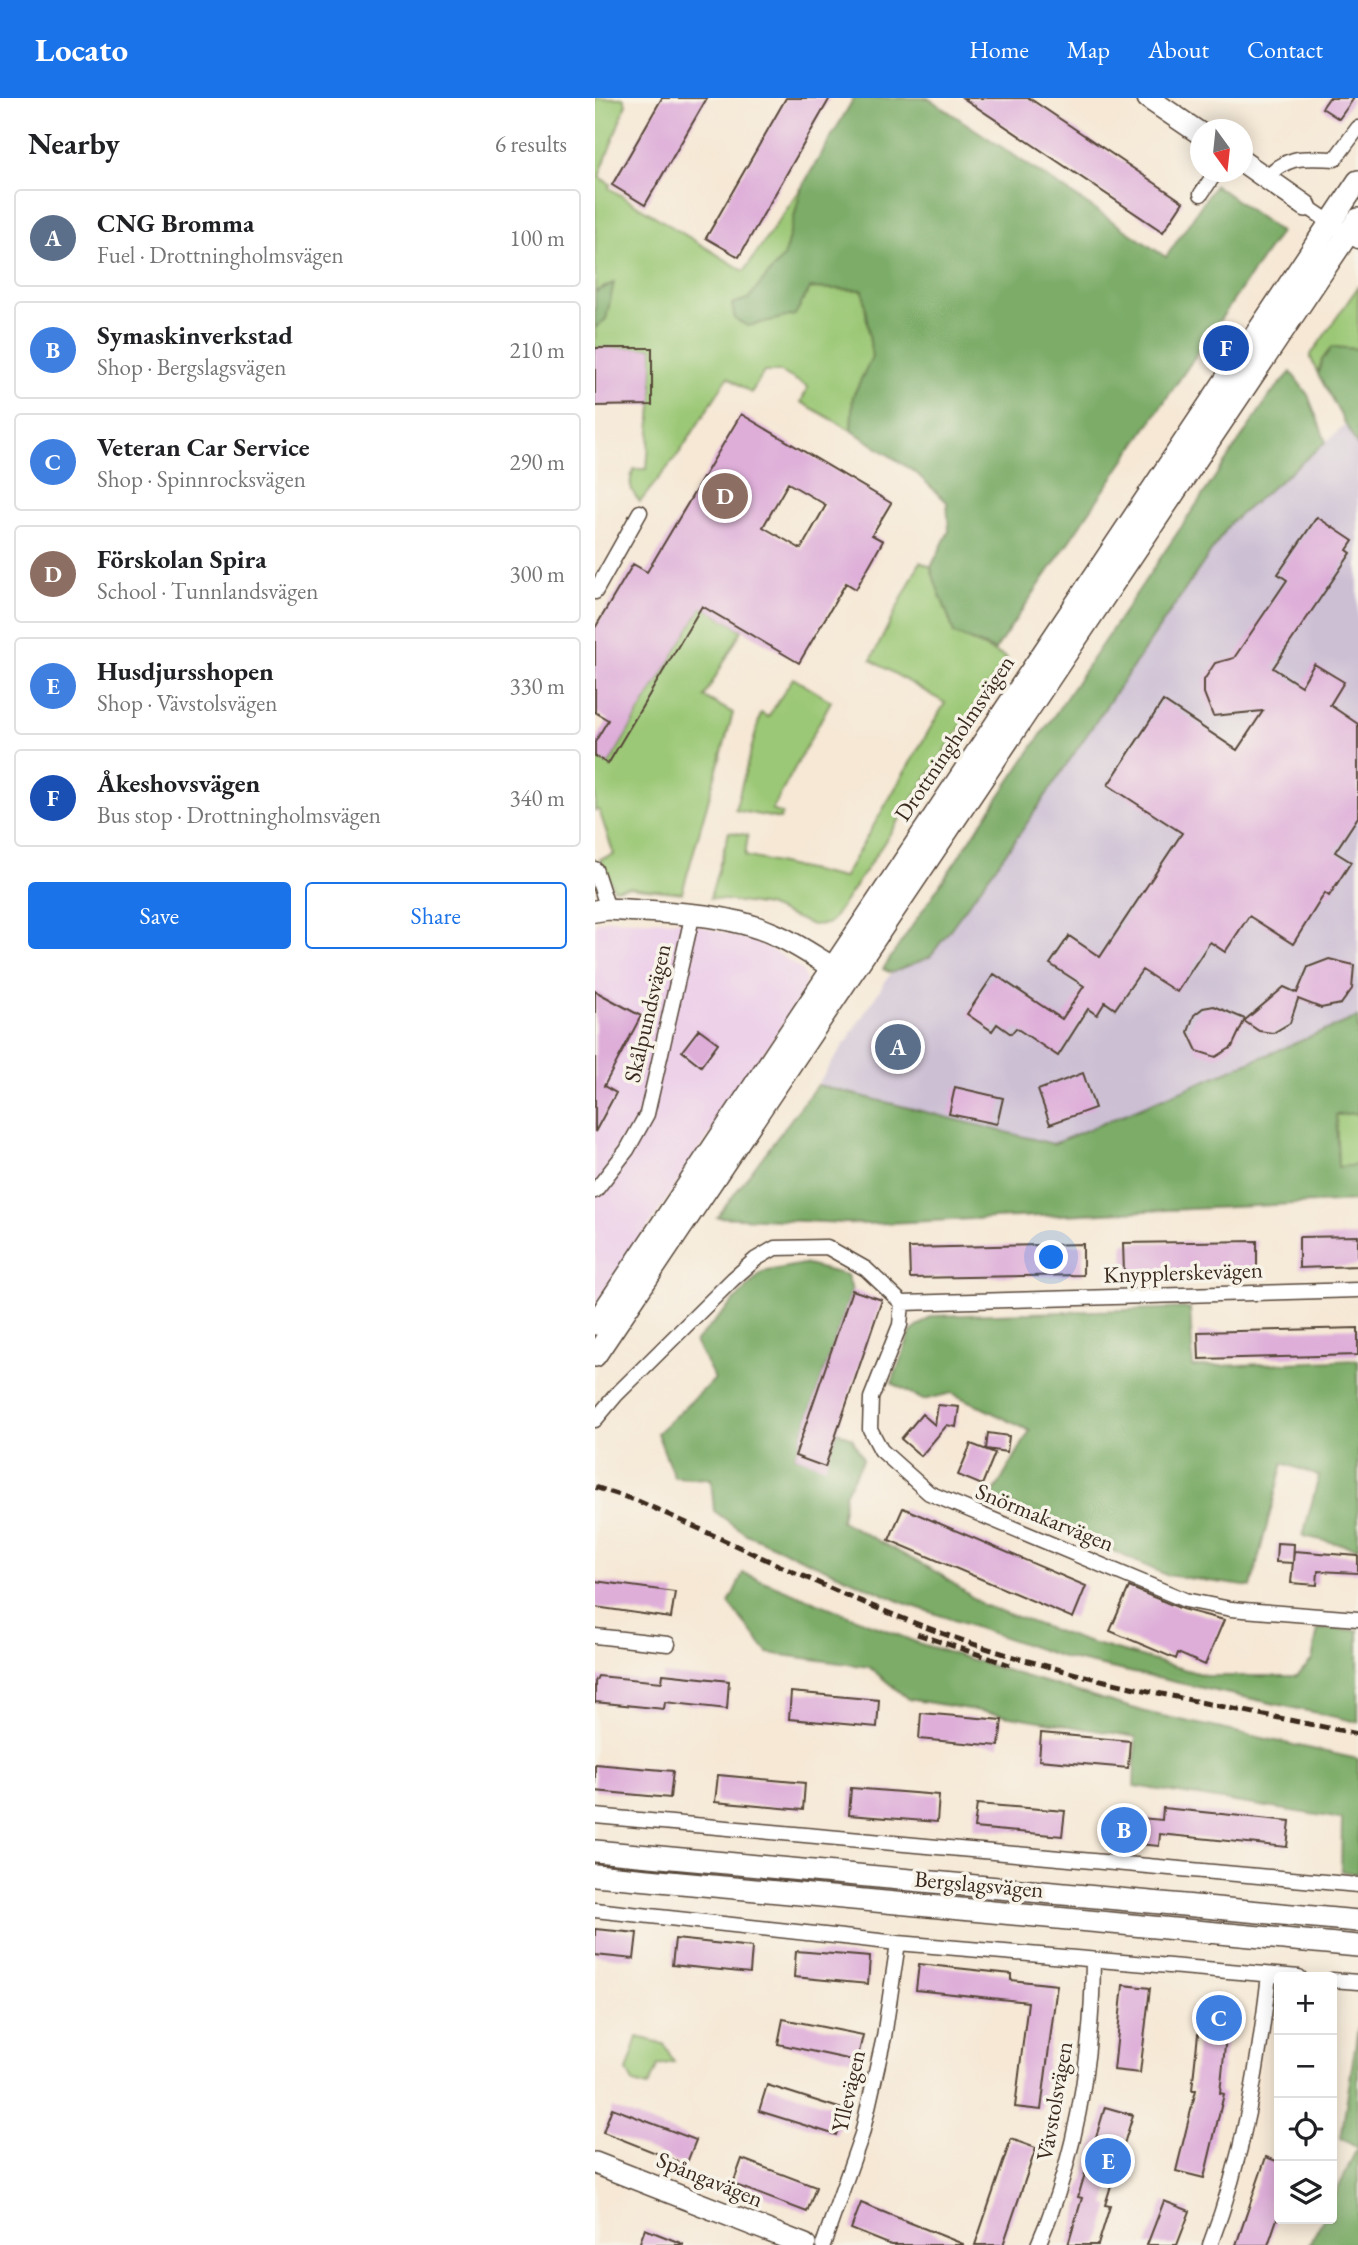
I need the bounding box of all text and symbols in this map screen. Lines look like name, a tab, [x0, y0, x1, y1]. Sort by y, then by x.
text: Locato	[35, 28, 128, 71]
text: Home	[969, 34, 1029, 65]
text: Map	[1067, 34, 1110, 65]
text: About	[1148, 34, 1209, 65]
text: Contact	[1247, 34, 1323, 65]
north arrow	[1190, 119, 1253, 182]
text: Nearby	[28, 124, 120, 163]
text: 6 results	[495, 129, 567, 159]
text: CNG Bromma	[97, 206, 254, 240]
text: A	[45, 223, 61, 253]
text: 100 m	[509, 223, 565, 253]
text: Fuel · Drottningholmsvägen	[97, 240, 344, 270]
text: Symaskinverkstad	[97, 318, 293, 352]
pin: F	[1203, 322, 1249, 374]
text: B	[46, 335, 60, 365]
text: 210 m	[509, 335, 565, 365]
text: Shop · Bergslagsvägen	[97, 352, 286, 382]
text: Veteran Car Service	[97, 430, 310, 464]
text: C	[45, 447, 61, 477]
text: 290 m	[509, 447, 565, 477]
text: Shop · Spinnrocksvägen	[97, 464, 306, 494]
pin: D	[702, 470, 748, 522]
text: Förskolan Spira	[97, 542, 267, 576]
text: D	[44, 559, 62, 589]
text: 300 m	[509, 559, 565, 589]
text: School · Tunnlandsvägen	[97, 576, 318, 606]
street label: Drottningholmsvägen	[887, 649, 1021, 827]
text: Husdjursshopen	[97, 654, 274, 688]
text: E	[46, 671, 60, 701]
text: 330 m	[509, 671, 565, 701]
text: Shop · Vävstolsvägen	[97, 688, 277, 718]
text: Åkeshovsvägen	[97, 766, 260, 800]
text: F	[47, 783, 59, 813]
text: 340 m	[509, 783, 565, 813]
text: Bus stop · Drottningholmsvägen	[97, 800, 381, 830]
button: Save	[28, 882, 291, 949]
button: Share	[305, 882, 567, 949]
street label: Skålpundsvägen	[616, 941, 678, 1085]
pin: A	[875, 1021, 921, 1073]
your location	[1034, 1240, 1068, 1274]
street label: Knypplerskevägen	[1103, 1254, 1263, 1290]
street label: Snörmakarvägen	[971, 1476, 1119, 1558]
pin: B	[1101, 1804, 1147, 1856]
street label: Bergslagsvägen	[913, 1863, 1045, 1905]
map controls	[1274, 1972, 1337, 2224]
button: +	[1274, 1972, 1337, 2035]
pin: C	[1196, 1992, 1242, 2044]
button: −	[1274, 2035, 1337, 2098]
street label: Vävstolsvägen	[1029, 2039, 1079, 2163]
street label: Yllevägen	[824, 2047, 872, 2135]
button: locate	[1274, 2098, 1337, 2161]
pin: E	[1085, 2135, 1131, 2187]
street label: Spångavägen	[652, 2144, 768, 2214]
button: layers	[1274, 2161, 1337, 2224]

